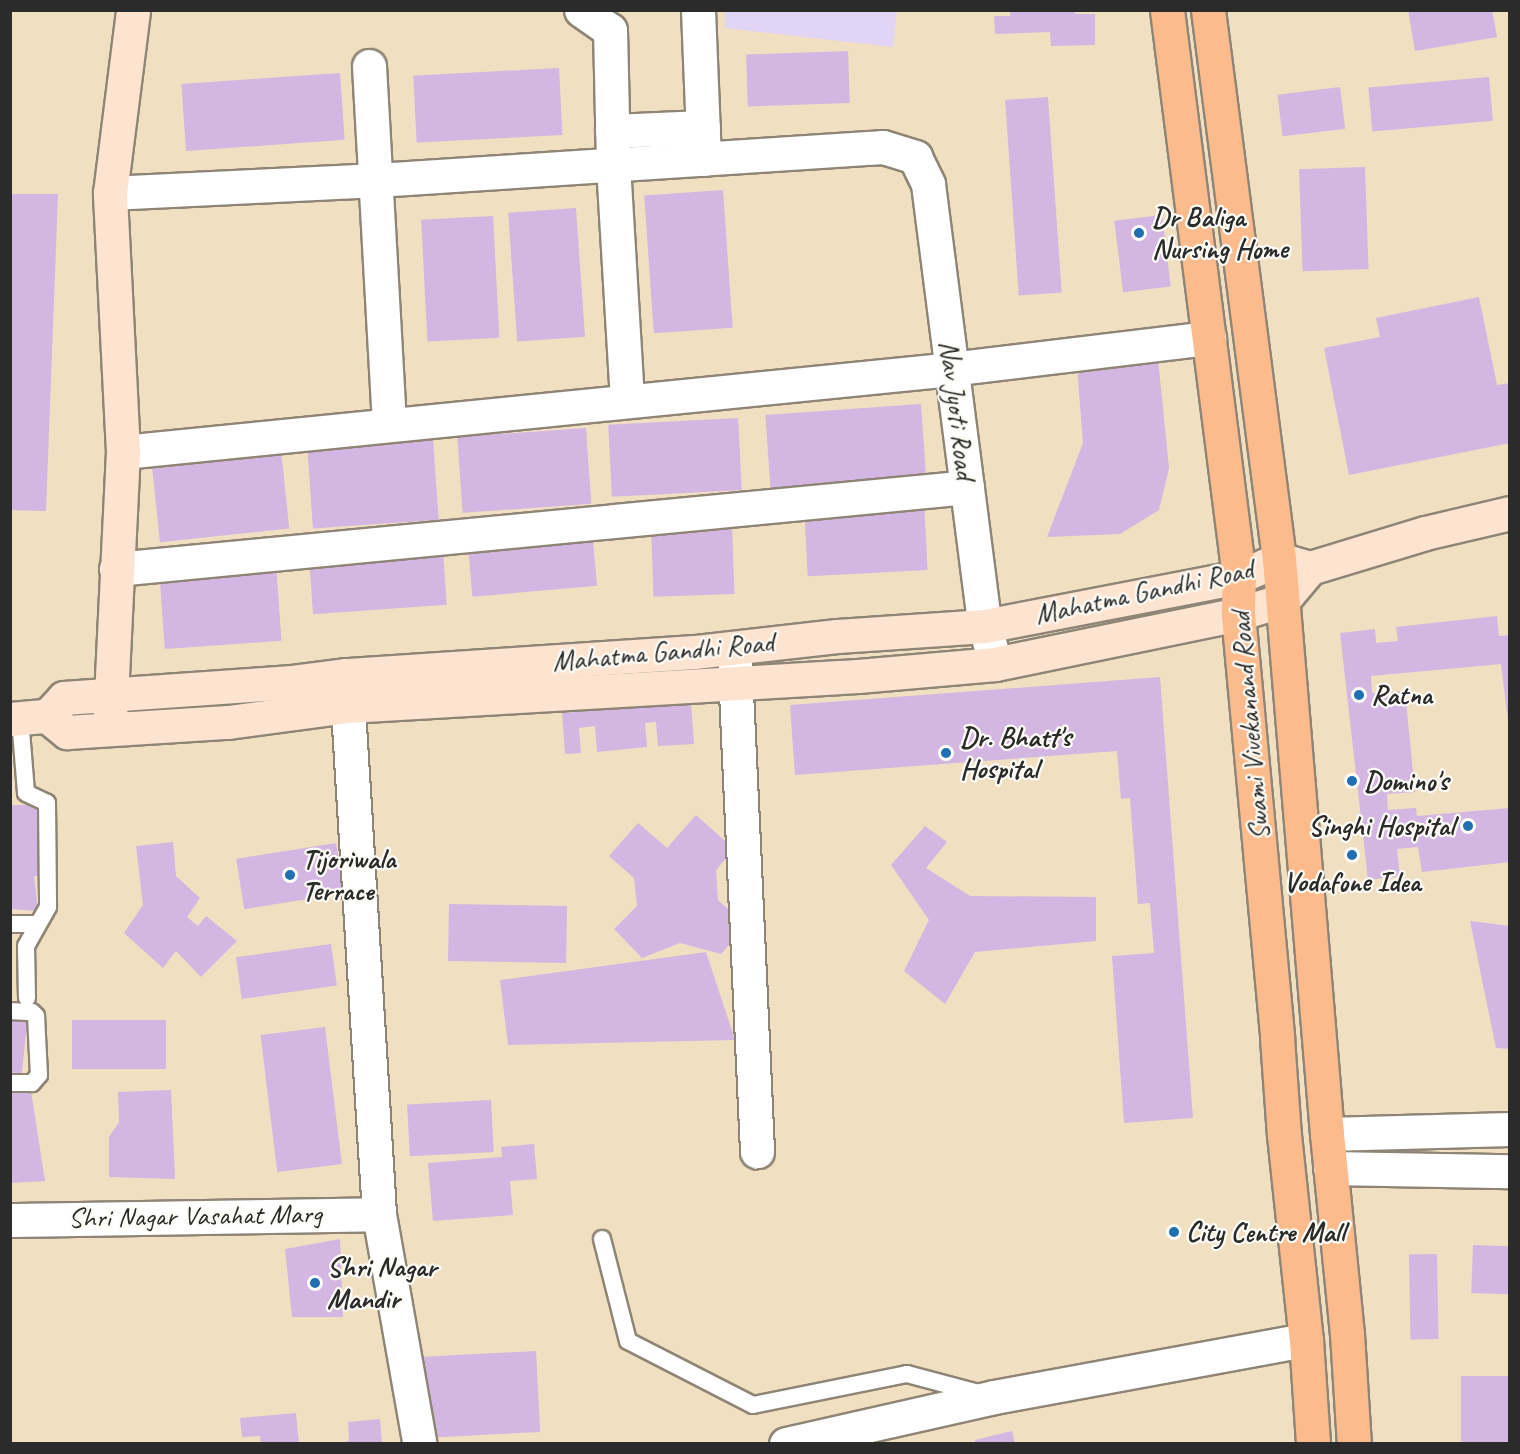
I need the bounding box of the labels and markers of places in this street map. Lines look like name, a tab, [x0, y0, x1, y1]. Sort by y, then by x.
place label: Dr Baliga Nursing Home	[1152, 200, 1286, 266]
marker: Dr Baliga Nursing Home	[1130, 224, 1148, 242]
place label: Ratna	[1371, 678, 1432, 712]
marker: Ratna	[1352, 688, 1366, 702]
place label: Dr. Bhatt's Hospital	[960, 720, 1071, 786]
marker: Dr. Bhatt's Hospital	[937, 744, 955, 762]
place label: Domino's	[1364, 764, 1448, 798]
marker: Domino's	[1345, 774, 1359, 788]
place label: Singhi Hospital	[1308, 809, 1454, 843]
marker: Singhi Hospital	[1459, 817, 1477, 835]
place label: Tijoriwala Terrace	[302, 842, 395, 908]
marker: Vodafone Idea	[1345, 848, 1359, 862]
place label: Vodafone Idea	[1284, 865, 1420, 899]
marker: Tijoriwala Terrace	[283, 868, 297, 882]
place label: City Centre Mall	[1186, 1215, 1344, 1249]
marker: City Centre Mall	[1167, 1225, 1181, 1239]
place label: Shri Nagar Mandir	[327, 1250, 439, 1316]
marker: Shri Nagar Mandir	[308, 1276, 322, 1290]

